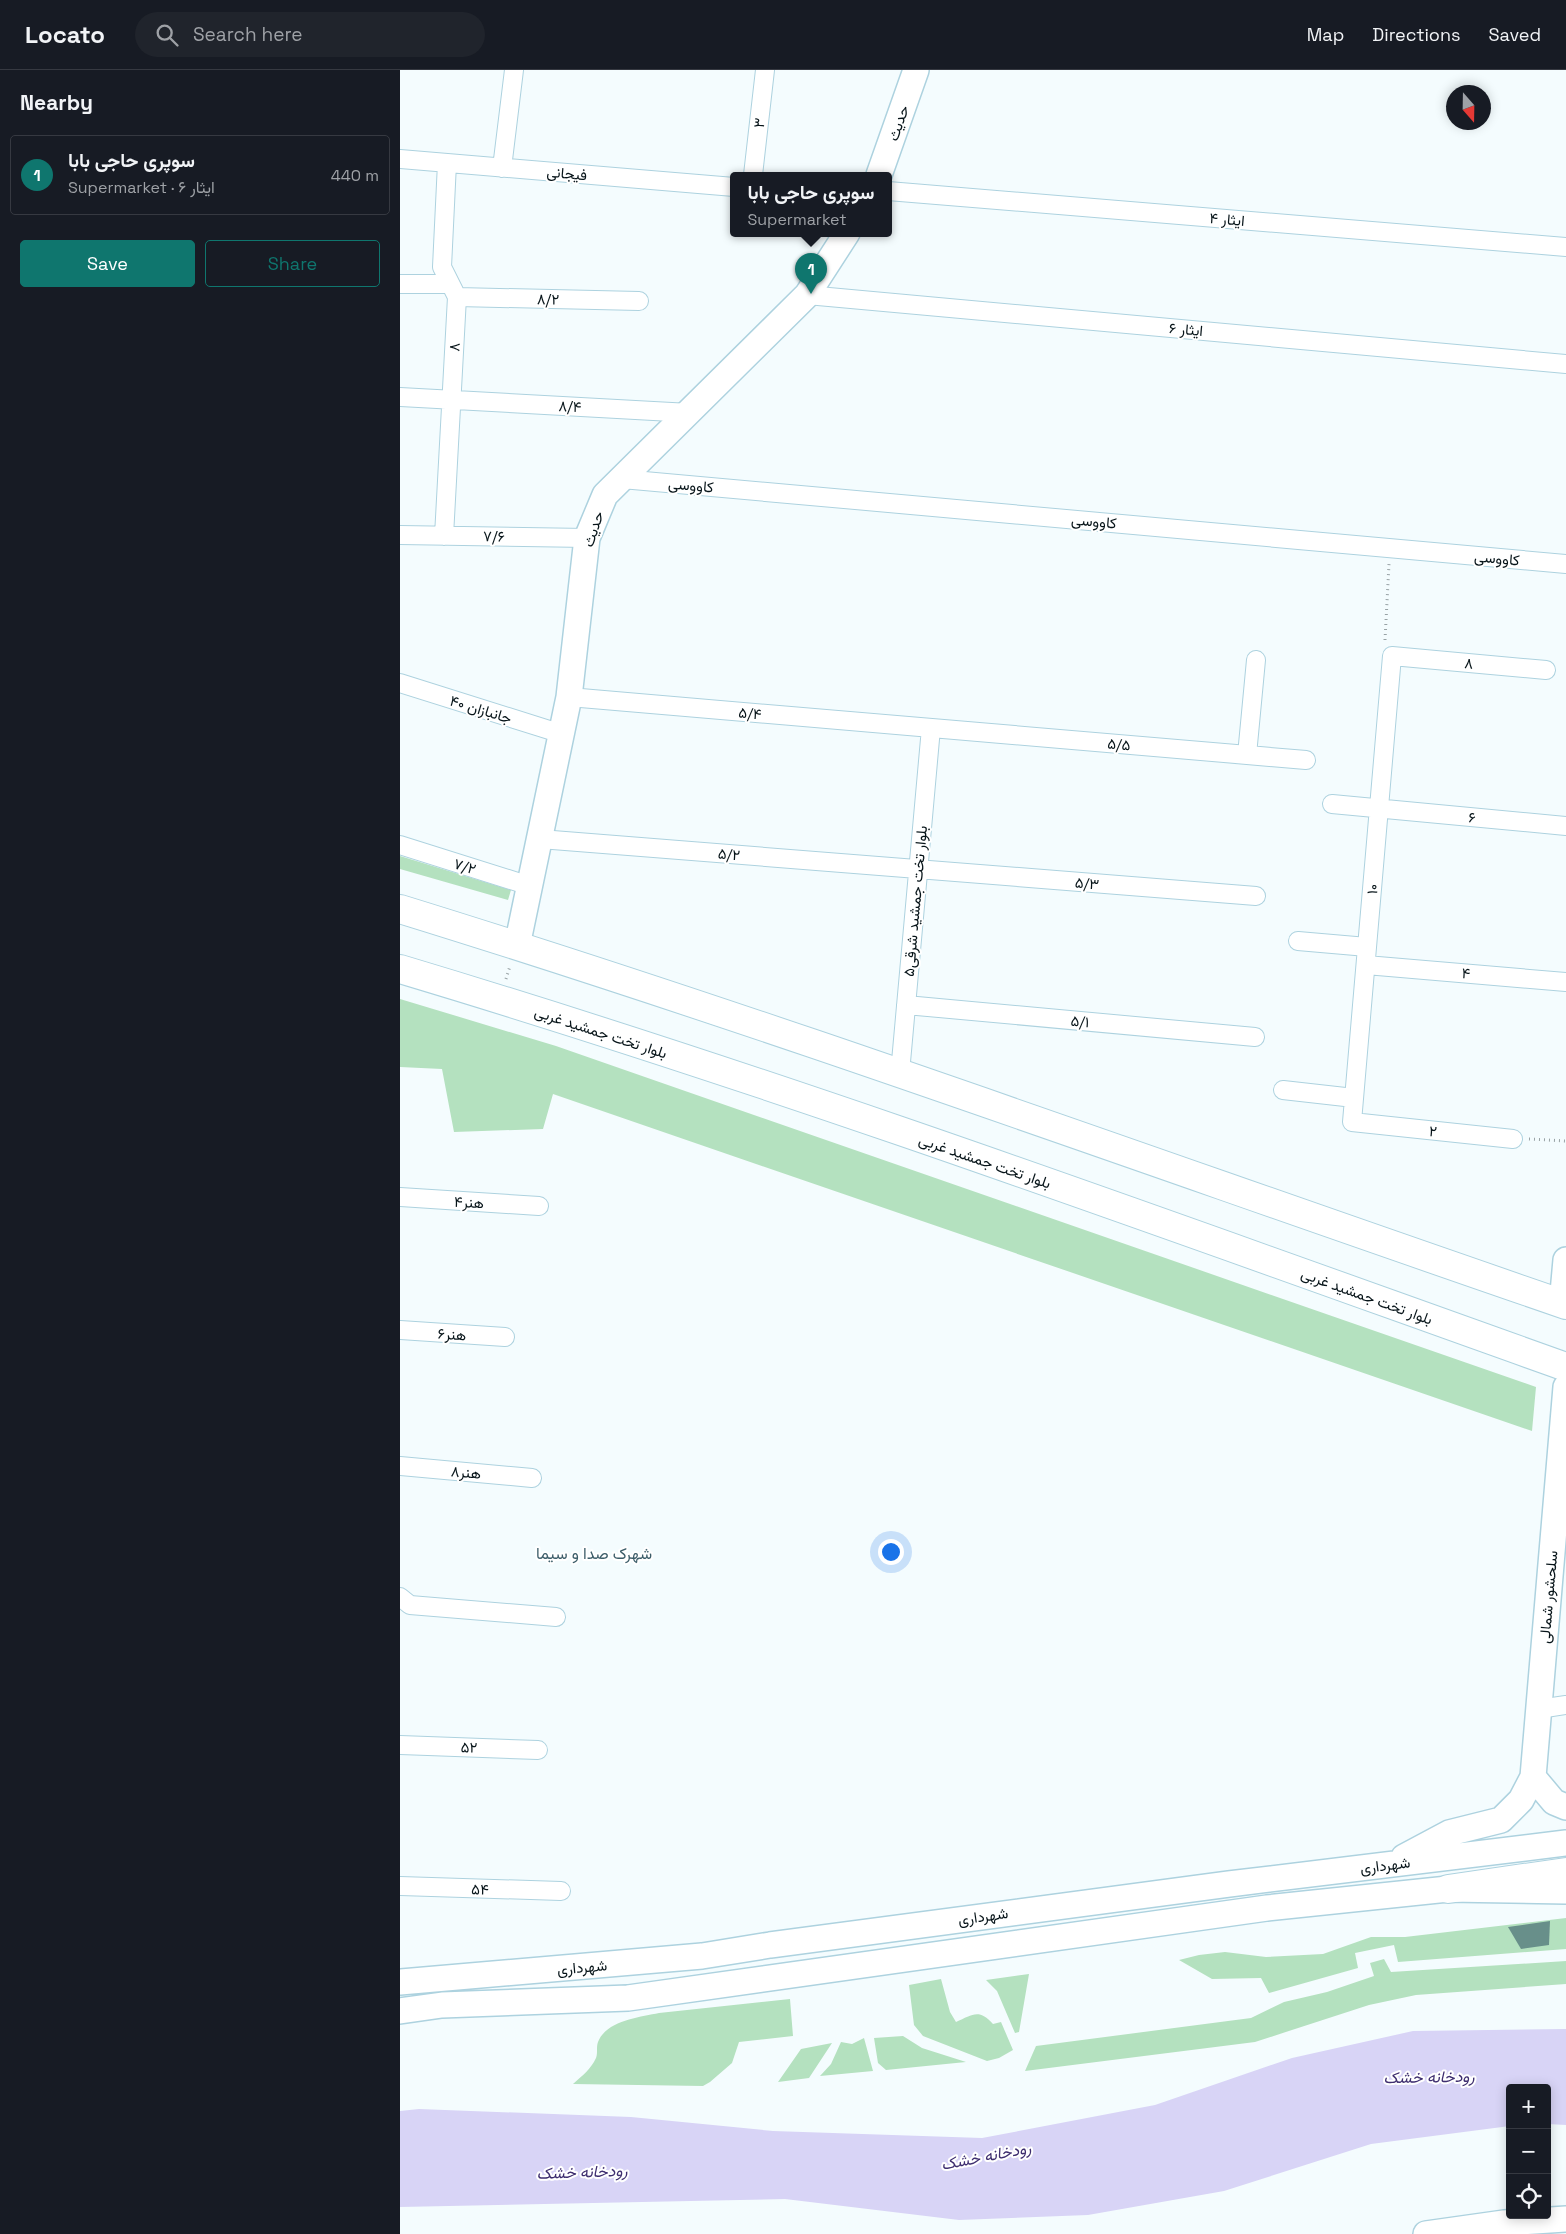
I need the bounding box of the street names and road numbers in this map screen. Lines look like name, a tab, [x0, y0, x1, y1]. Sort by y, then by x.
street label: حدیث	[883, 103, 913, 143]
street label: ۳	[749, 117, 769, 129]
street label: فیجانی	[546, 162, 588, 185]
street label: ایثار ۴	[1209, 208, 1245, 230]
street label: ۸/۲	[537, 289, 559, 309]
street label: ایثار ۶	[1168, 318, 1204, 340]
street label: ۸	[444, 342, 464, 352]
street label: ۸/۴	[558, 396, 582, 416]
street label: کاووسی	[667, 474, 715, 497]
street label: حدیث	[578, 509, 608, 549]
street label: کاووسی	[1070, 510, 1118, 533]
street label: ۷/۶	[483, 526, 505, 546]
street label: کاووسی	[1473, 547, 1521, 570]
street label: ۸	[1464, 653, 1474, 673]
street label: ۴۰ جانبازان	[448, 691, 514, 727]
street label: ۵/۴	[738, 703, 763, 724]
street label: ۵/۵	[1107, 734, 1132, 754]
street label: ۶	[1468, 807, 1476, 827]
street label: بلوار تخت جمشید شرقی۵	[899, 825, 932, 977]
street label: ۵/۲	[717, 844, 741, 864]
street label: ۷/۲	[452, 854, 479, 878]
street label: ۵/۳	[1074, 872, 1100, 894]
street label: ۱۰	[1362, 883, 1382, 895]
street label: ۴	[1461, 963, 1472, 983]
street label: بلوار تخت جمشید غربی	[532, 1002, 670, 1063]
street label: ۵/۱	[1070, 1011, 1090, 1031]
street label: ۲	[1428, 1121, 1438, 1141]
street label: بلوار تخت جمشید غربی	[916, 1129, 1053, 1193]
street label: هنر۴	[454, 1192, 484, 1212]
street label: بلوار تخت جمشید غربی	[1298, 1263, 1435, 1330]
street label: هنر۶	[437, 1324, 467, 1344]
street label: هنر۸	[450, 1461, 482, 1483]
street label: سلحشور شمالی	[1534, 1549, 1563, 1645]
street label: ۵۲	[460, 1737, 478, 1757]
street label: شهرداری	[1359, 1852, 1411, 1878]
street label: ۵۴	[471, 1879, 489, 1899]
street label: شهرداری	[957, 1903, 1010, 1930]
street label: شهرداری	[556, 1955, 608, 1980]

